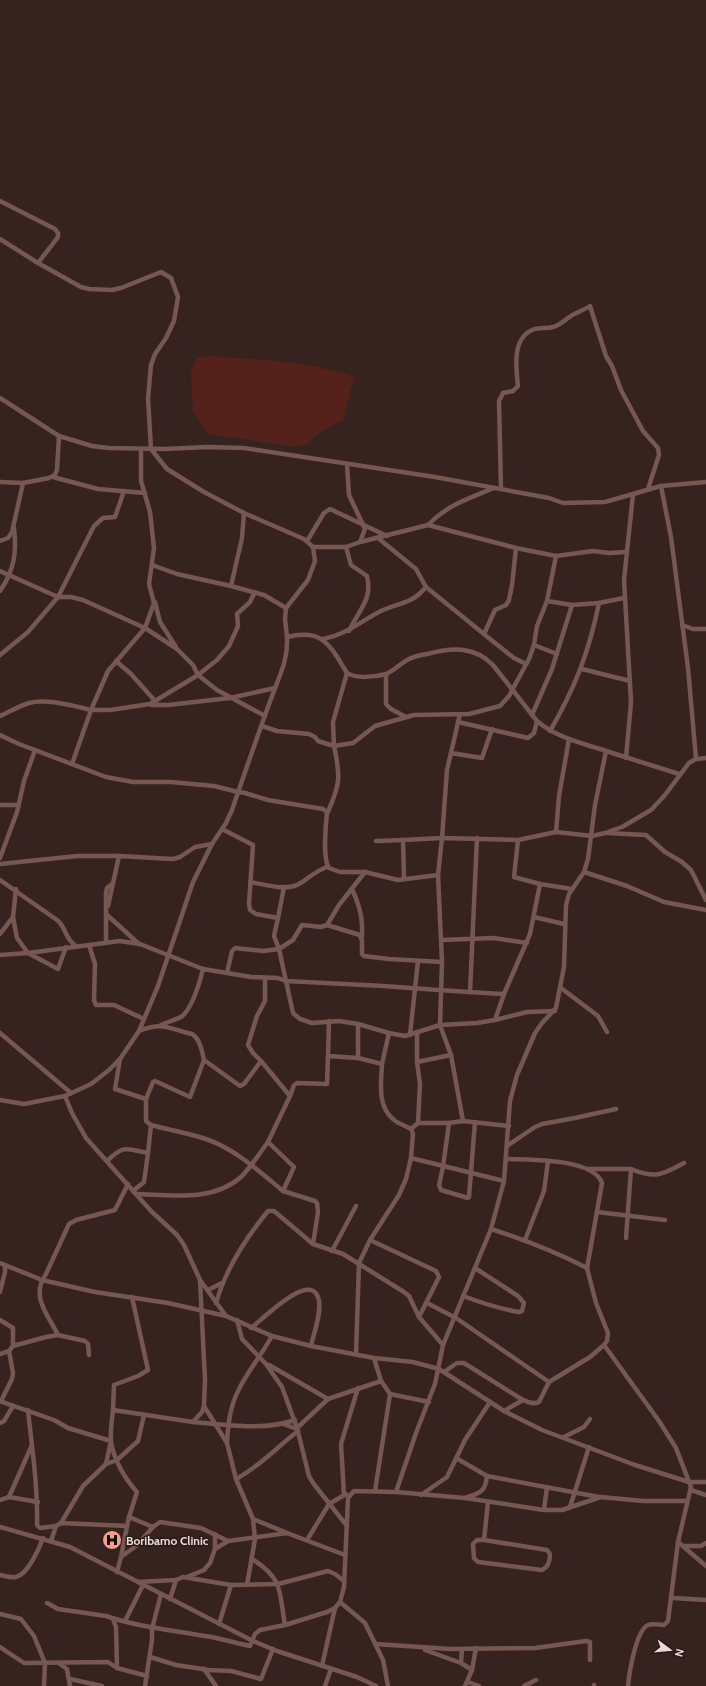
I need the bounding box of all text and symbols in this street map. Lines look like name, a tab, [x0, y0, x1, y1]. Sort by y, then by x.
hospital icon: Boribamo Clinic	[101, 1529, 123, 1551]
place label: Boribamo Clinic	[126, 1533, 209, 1548]
north arrow	[650, 1630, 690, 1670]
text: N	[672, 1647, 687, 1658]

